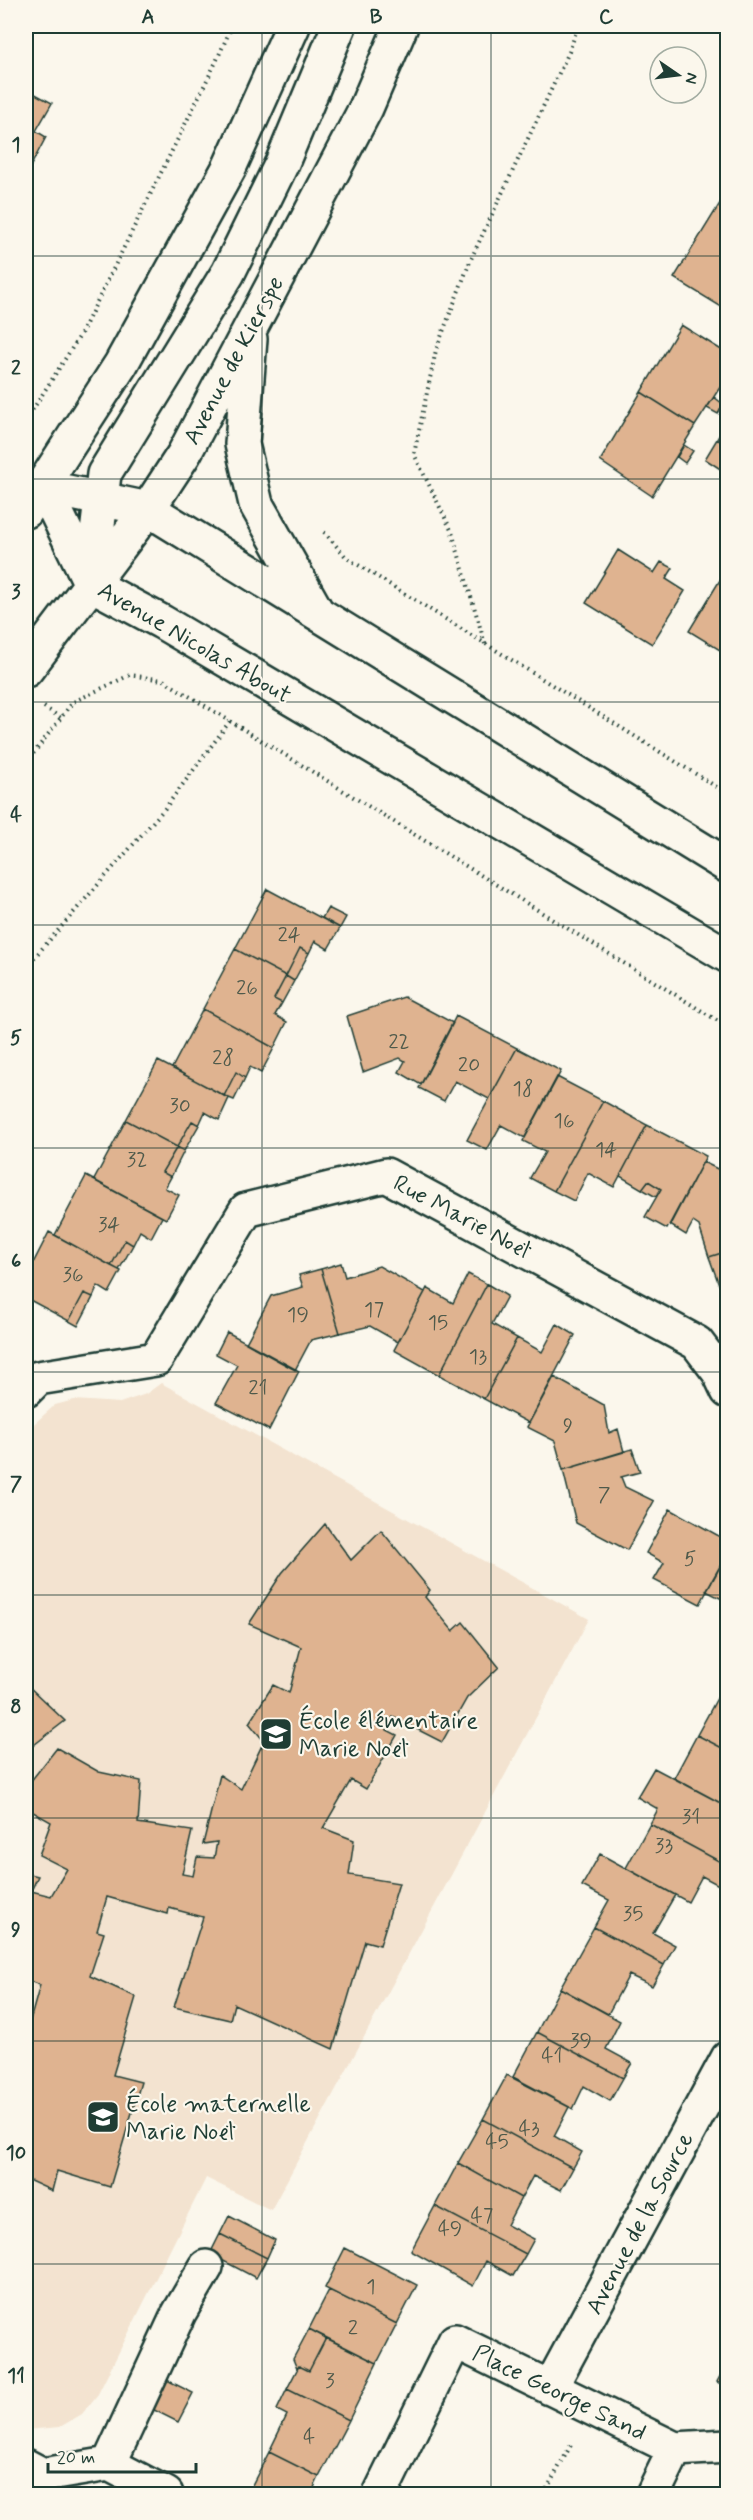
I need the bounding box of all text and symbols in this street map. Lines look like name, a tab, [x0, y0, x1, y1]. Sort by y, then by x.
text: A	[141, 4, 155, 31]
text: B	[370, 4, 383, 31]
text: C	[599, 4, 614, 31]
north arrow	[648, 45, 708, 105]
text: N	[680, 71, 703, 86]
text: 1	[12, 132, 20, 159]
street label: Avenue de Kierspe	[177, 271, 292, 450]
text: 2	[11, 355, 21, 382]
street label: Avenue Nicolas About	[92, 575, 297, 711]
text: 3	[11, 579, 21, 606]
text: 4	[10, 802, 22, 829]
house number: 24	[277, 921, 301, 949]
house number: 26	[236, 974, 258, 1002]
text: 5	[10, 1025, 22, 1052]
house number: 22	[388, 1028, 410, 1056]
house number: 28	[212, 1044, 234, 1072]
house number: 20	[458, 1051, 480, 1079]
house number: 18	[513, 1075, 533, 1103]
house number: 30	[169, 1092, 191, 1120]
house number: 16	[554, 1107, 575, 1135]
house number: 14	[595, 1136, 617, 1164]
house number: 32	[127, 1146, 147, 1174]
street label: Rue Marie Noël	[387, 1168, 537, 1267]
house number: 34	[98, 1211, 120, 1239]
text: 6	[11, 1248, 21, 1275]
house number: 36	[62, 1261, 84, 1289]
house number: 17	[364, 1296, 384, 1324]
house number: 19	[287, 1301, 309, 1329]
house number: 15	[428, 1309, 448, 1337]
house number: 13	[469, 1343, 487, 1371]
house number: 21	[248, 1374, 268, 1402]
house number: 9	[563, 1412, 573, 1440]
text: 7	[10, 1471, 22, 1498]
house number: 7	[598, 1481, 611, 1509]
house number: 5	[684, 1545, 696, 1573]
text: 8	[10, 1694, 22, 1721]
place label: École élémentaire Marie Noël	[299, 1704, 478, 1765]
school or university icon: École élémentaire Marie Noël	[258, 1716, 294, 1752]
house number: 31	[682, 1803, 700, 1831]
house number: 33	[655, 1832, 673, 1860]
house number: 35	[623, 1900, 643, 1928]
text: 9	[11, 1917, 21, 1944]
house number: 39	[570, 2027, 592, 2055]
house number: 41	[541, 2042, 563, 2070]
place label: École maternelle Marie Noël	[126, 2087, 311, 2148]
school or university icon: École maternelle Marie Noël	[85, 2099, 121, 2135]
house number: 43	[518, 2115, 540, 2143]
street label: Avenue de la Source	[579, 2127, 701, 2320]
house number: 45	[485, 2128, 509, 2156]
text: 10	[6, 2140, 26, 2167]
house number: 47	[471, 2202, 493, 2230]
house number: 49	[438, 2215, 462, 2243]
house number: 1	[366, 2273, 376, 2301]
house number: 2	[348, 2314, 358, 2342]
street label: Place George Sand	[467, 2338, 651, 2451]
text: 11	[7, 2363, 25, 2390]
house number: 3	[325, 2367, 335, 2395]
house number: 4	[303, 2423, 315, 2451]
scale bar	[48, 2436, 196, 2474]
text: 20 m	[57, 2446, 95, 2470]

